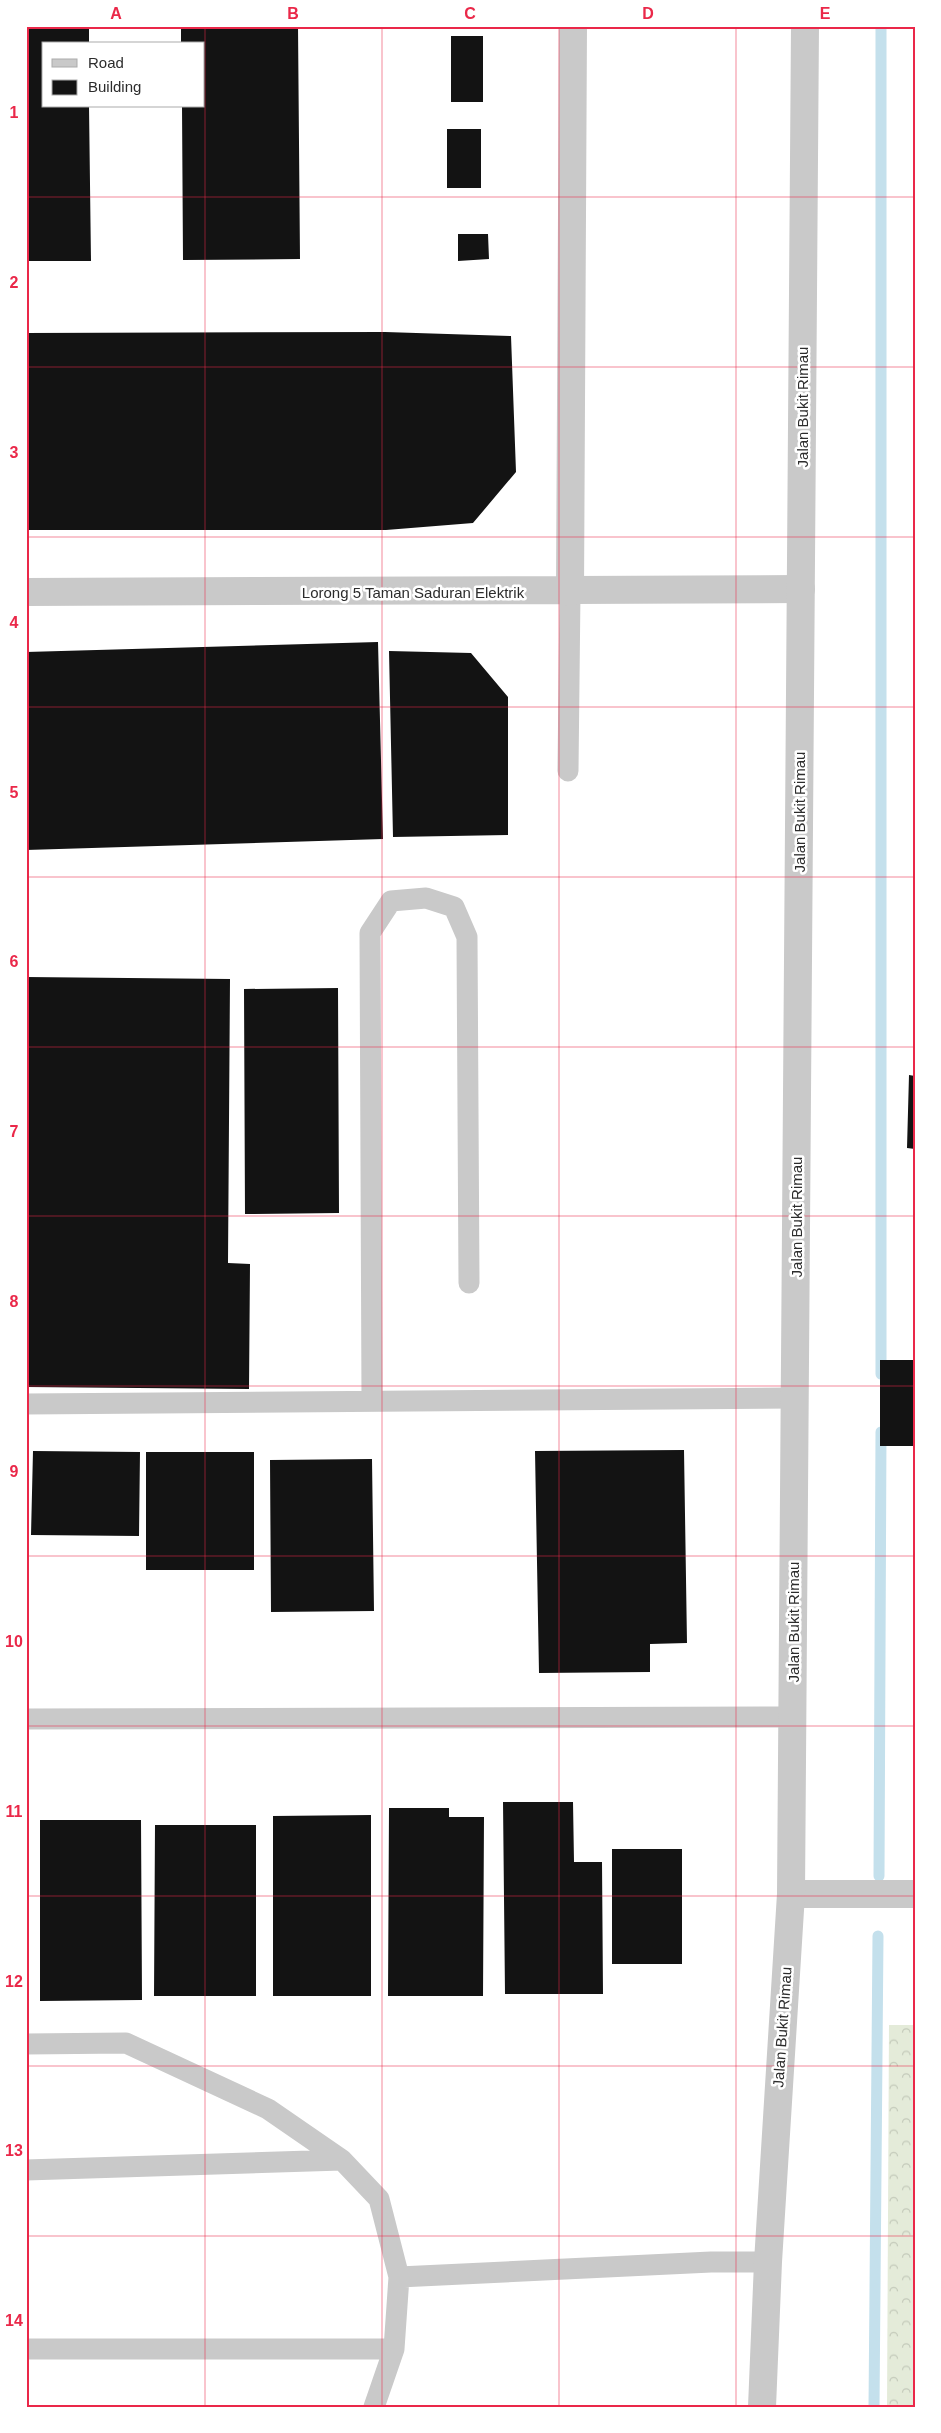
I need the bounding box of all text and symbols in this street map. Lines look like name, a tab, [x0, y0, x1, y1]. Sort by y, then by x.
text: A	[110, 5, 122, 22]
text: B	[287, 5, 299, 22]
text: C	[464, 5, 476, 22]
text: D	[642, 5, 654, 22]
text: E	[820, 5, 831, 22]
legend	[42, 42, 205, 108]
text: Road	[88, 54, 124, 71]
text: Building	[88, 78, 141, 95]
text: 1	[10, 104, 19, 121]
text: 2	[10, 274, 19, 291]
street label: Jalan Bukit Rimau	[794, 347, 811, 467]
text: 3	[10, 444, 19, 461]
street label: Lorong 5 Taman Saduran Elektrik	[302, 584, 525, 601]
text: 4	[10, 614, 19, 631]
street label: Jalan Bukit Rimau	[791, 752, 808, 872]
text: 5	[10, 784, 19, 801]
text: 6	[10, 953, 19, 970]
text: 7	[10, 1123, 19, 1140]
street label: Jalan Bukit Rimau	[788, 1157, 805, 1277]
text: 8	[10, 1293, 19, 1310]
text: 9	[10, 1463, 19, 1480]
street label: Jalan Bukit Rimau	[785, 1562, 802, 1682]
text: 10	[5, 1633, 23, 1650]
text: 11	[6, 1803, 23, 1820]
street label: Jalan Bukit Rimau	[769, 1966, 795, 2088]
text: 12	[5, 1973, 23, 1990]
text: 13	[5, 2142, 23, 2159]
text: 14	[5, 2312, 23, 2329]

